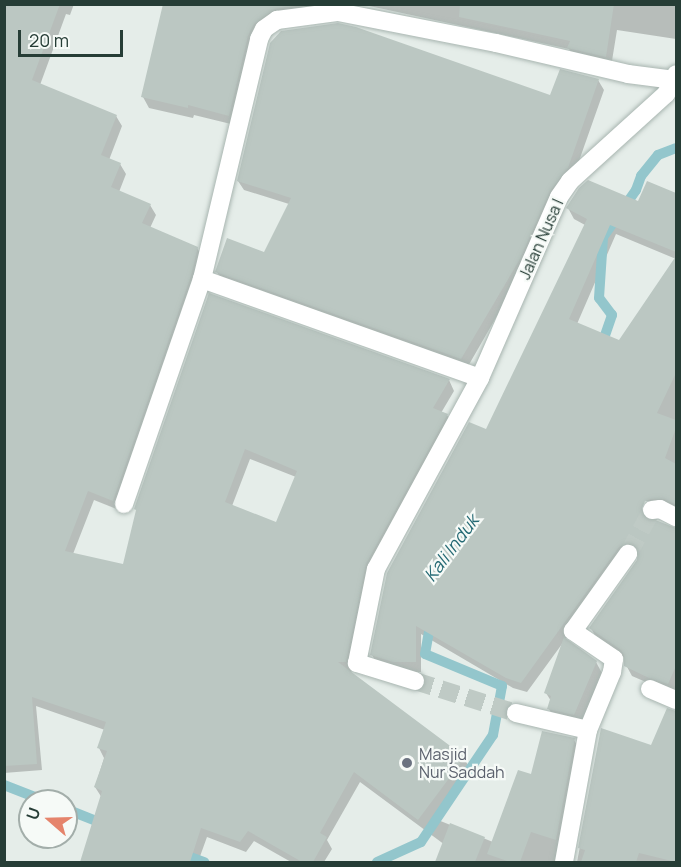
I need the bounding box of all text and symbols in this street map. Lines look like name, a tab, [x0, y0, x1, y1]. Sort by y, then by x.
scale bar	[21, 18, 126, 56]
text: 20 m	[29, 28, 69, 52]
street label: Jalan Nusa I	[515, 196, 567, 282]
water label: Kali Induk	[419, 510, 483, 586]
place label: Masjid Nur Saddah	[419, 744, 505, 782]
marker: Masjid Nur Saddah	[400, 756, 414, 770]
north arrow	[18, 789, 78, 849]
text: U	[21, 804, 45, 823]

